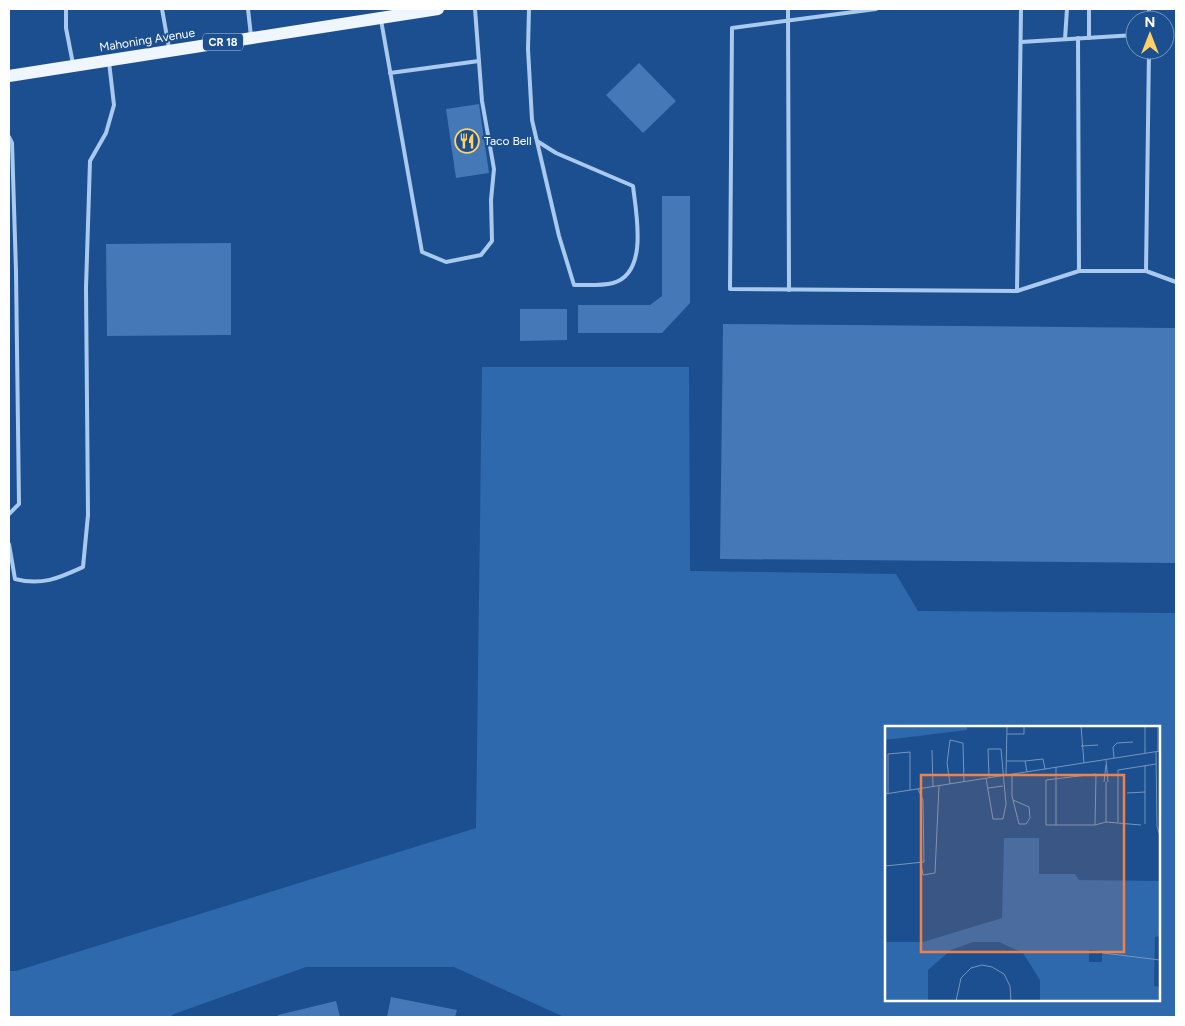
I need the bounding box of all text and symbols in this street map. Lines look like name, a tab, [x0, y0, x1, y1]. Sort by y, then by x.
north arrow	[1125, 10, 1175, 60]
text: N	[1145, 14, 1155, 31]
street label: Mahoning Avenue	[98, 25, 196, 54]
road number: CR 18	[203, 34, 243, 51]
restaurant icon: Taco Bell	[454, 128, 480, 154]
place label: Taco Bell	[484, 134, 532, 148]
inset map	[885, 726, 1160, 1001]

